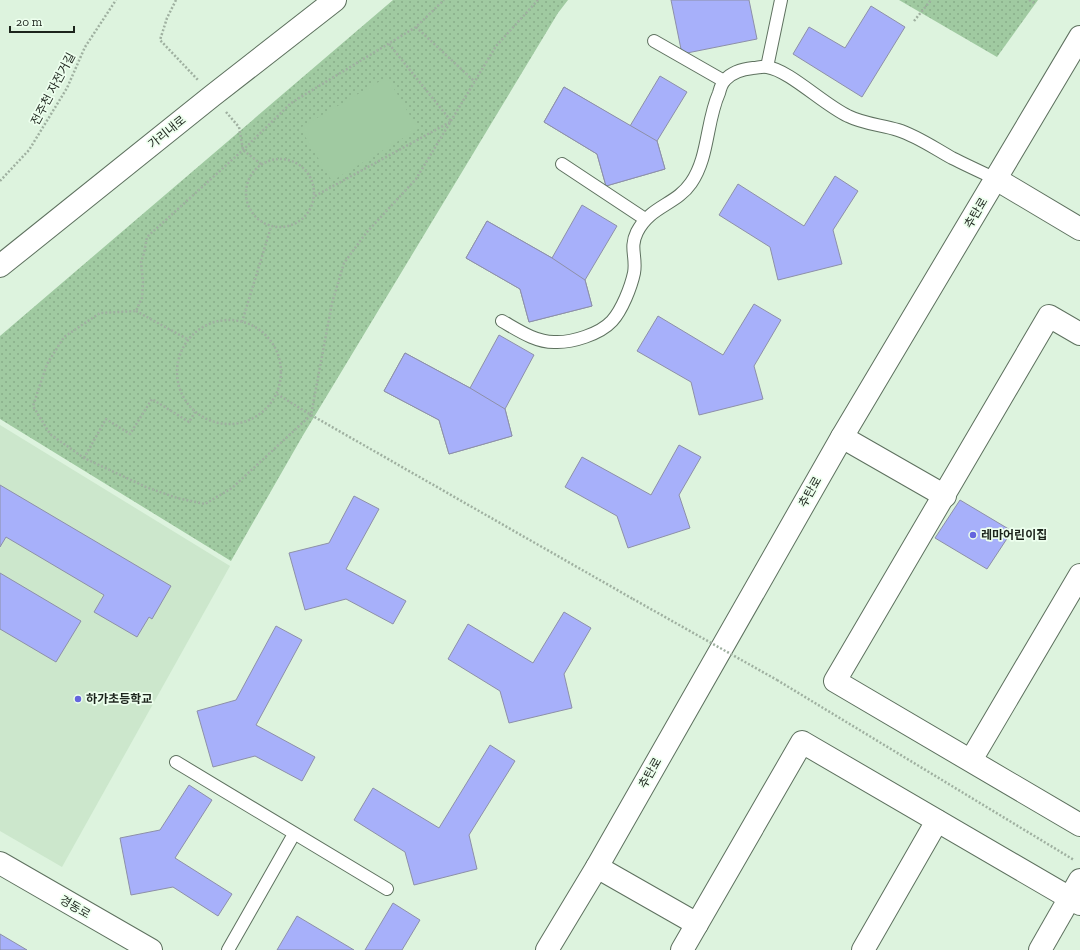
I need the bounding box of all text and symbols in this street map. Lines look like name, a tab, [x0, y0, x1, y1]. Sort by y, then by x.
scale bar	[10, 8, 74, 34]
text: 20 m	[16, 15, 43, 29]
street label: 전주천 자전거길	[28, 50, 78, 128]
street label: 가리내로	[145, 113, 189, 151]
street label: 추탄로	[961, 195, 991, 231]
street label: 추탄로	[796, 474, 824, 510]
place label: 레마어린이집	[981, 528, 1047, 542]
marker: 레마어린이집	[968, 530, 978, 540]
place label: 하가초등학교	[86, 692, 152, 706]
marker: 하가초등학교	[73, 694, 83, 704]
street label: 추탄로	[636, 755, 664, 791]
street label: 경동로	[57, 893, 93, 921]

